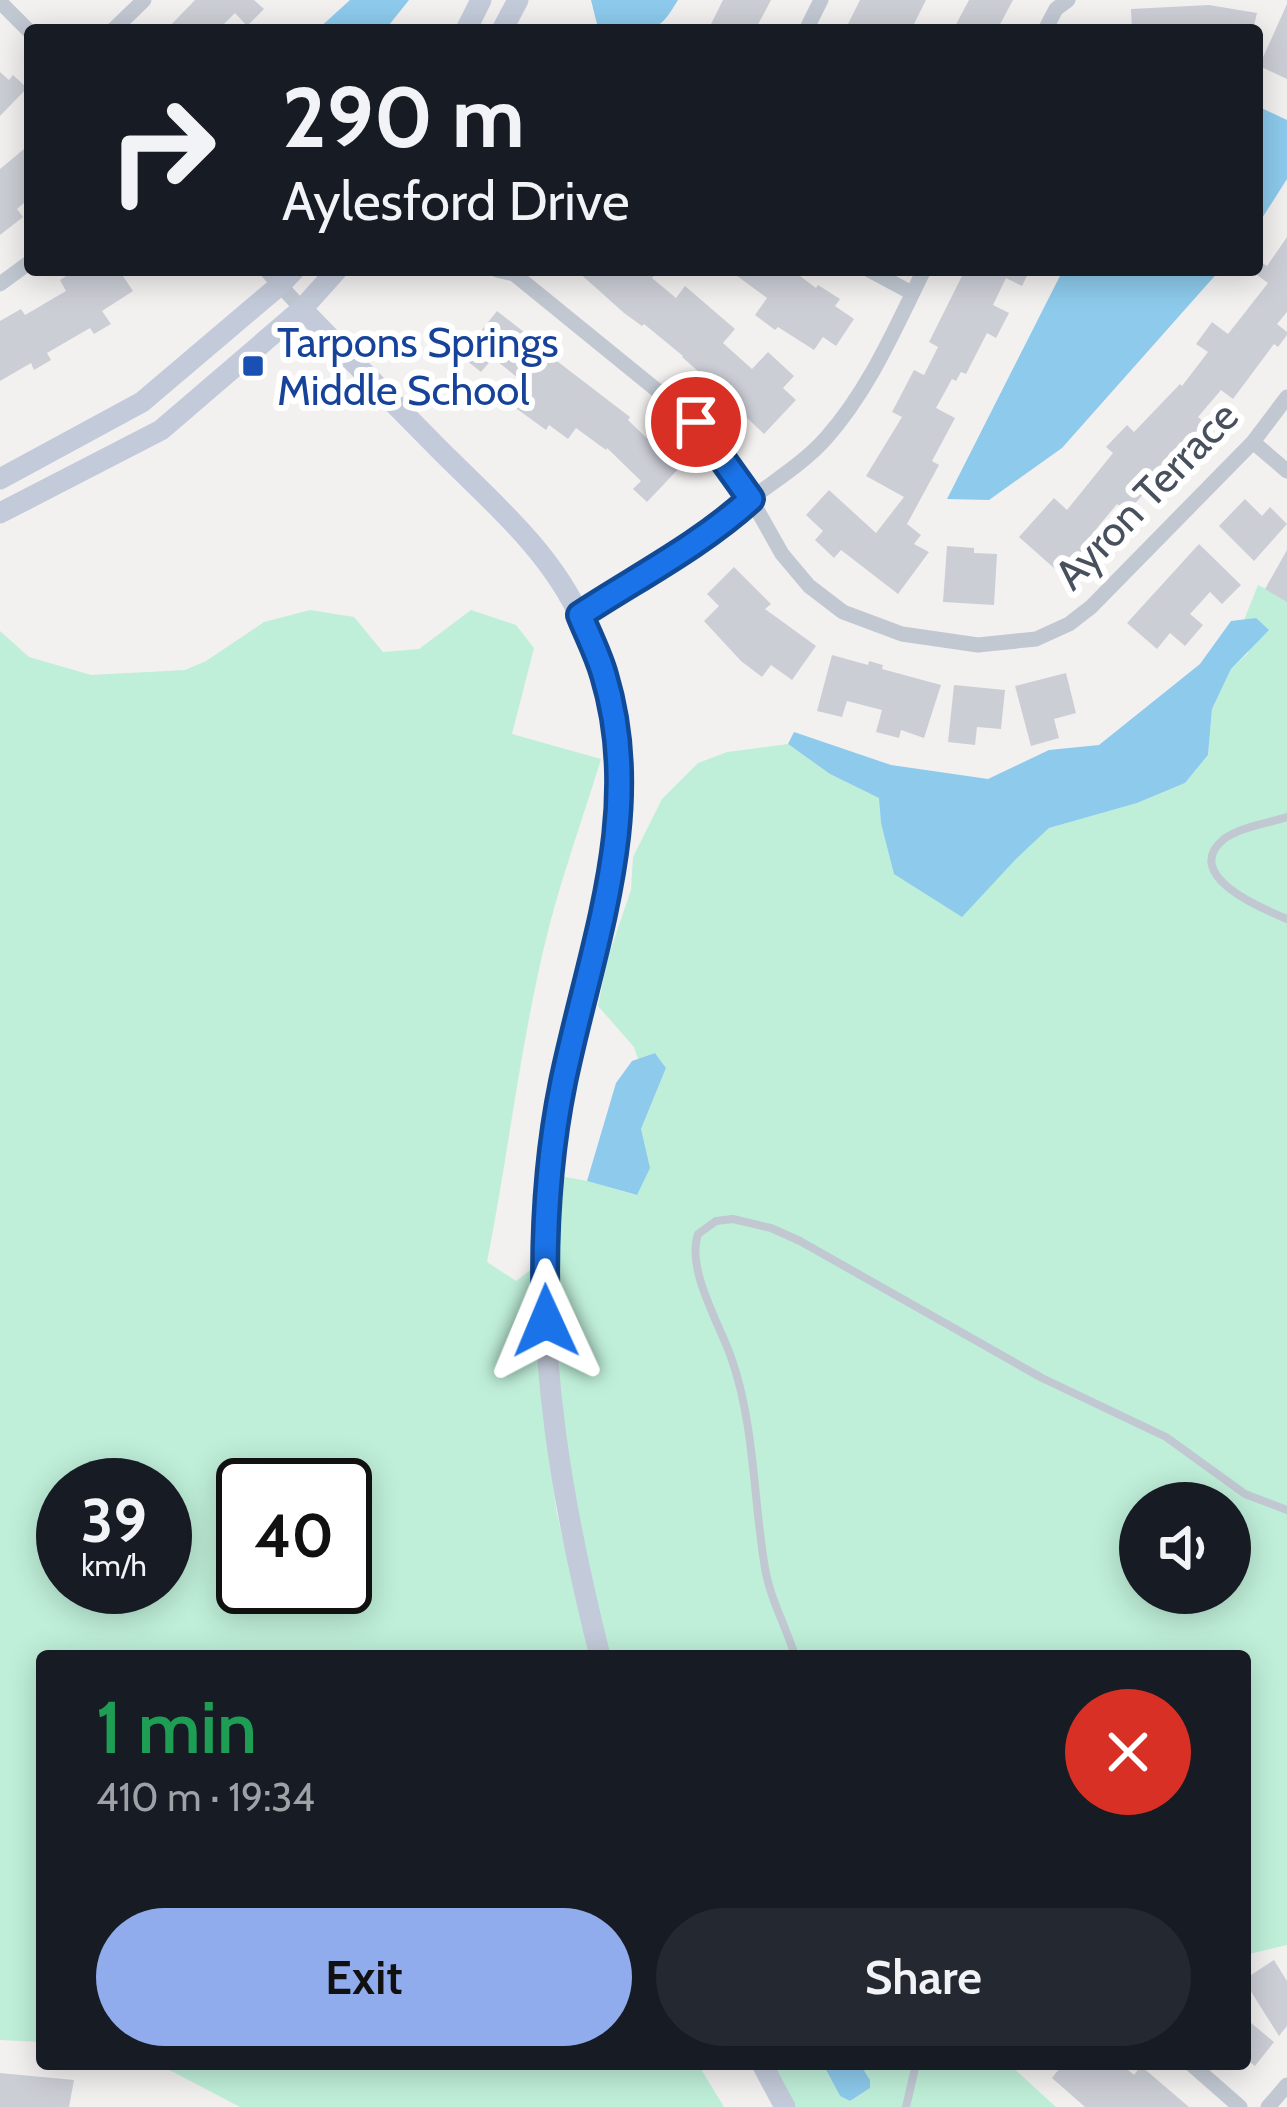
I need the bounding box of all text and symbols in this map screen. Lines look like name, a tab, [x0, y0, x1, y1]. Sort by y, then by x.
text: 290 m	[282, 66, 525, 168]
icon: right	[84, 72, 240, 228]
text: Aylesford Drive	[282, 168, 630, 234]
place label: Tarpons Springs Middle School	[277, 316, 559, 416]
marker: Tarpons Springs Middle School	[240, 353, 266, 379]
pin	[645, 371, 747, 473]
icon: arrive	[663, 389, 729, 455]
street label: Ayron Terrace	[1043, 390, 1249, 600]
position arrow	[483, 1258, 609, 1384]
speed limit sign: 40	[216, 1458, 372, 1614]
map controls	[1119, 1482, 1251, 1614]
button: sound	[1119, 1482, 1251, 1614]
text: 39	[81, 1484, 147, 1557]
text: km/h	[81, 1547, 147, 1584]
text: 1 min	[96, 1684, 257, 1771]
button: close	[1065, 1689, 1191, 1815]
text: 410 m · 19:34	[96, 1773, 315, 1821]
button: Exit	[96, 1908, 632, 2046]
button: Share	[656, 1908, 1191, 2046]

